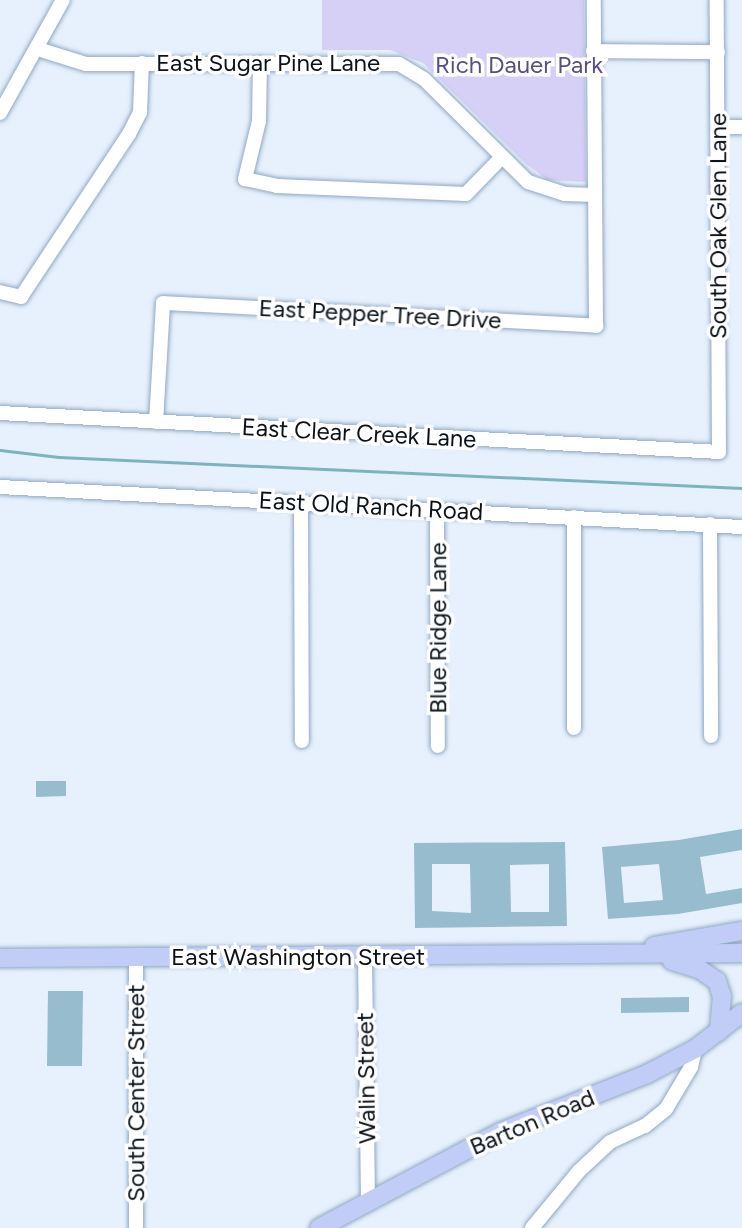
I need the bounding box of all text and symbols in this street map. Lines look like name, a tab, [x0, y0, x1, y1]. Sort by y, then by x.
street label: East Sugar Pine Lane	[156, 49, 380, 77]
park label: Rich Dauer Park	[435, 51, 603, 79]
street label: South Oak Glen Lane	[704, 113, 732, 339]
street label: East Pepper Tree Drive	[258, 293, 502, 335]
street label: East Clear Creek Lane	[241, 412, 477, 454]
street label: East Old Ranch Road	[258, 486, 484, 526]
street label: Blue Ridge Lane	[424, 542, 452, 714]
street label: East Washington Street	[171, 943, 425, 971]
street label: South Center Street	[122, 984, 150, 1202]
street label: Walin Street	[350, 1012, 382, 1144]
street label: Barton Road	[465, 1083, 599, 1161]

